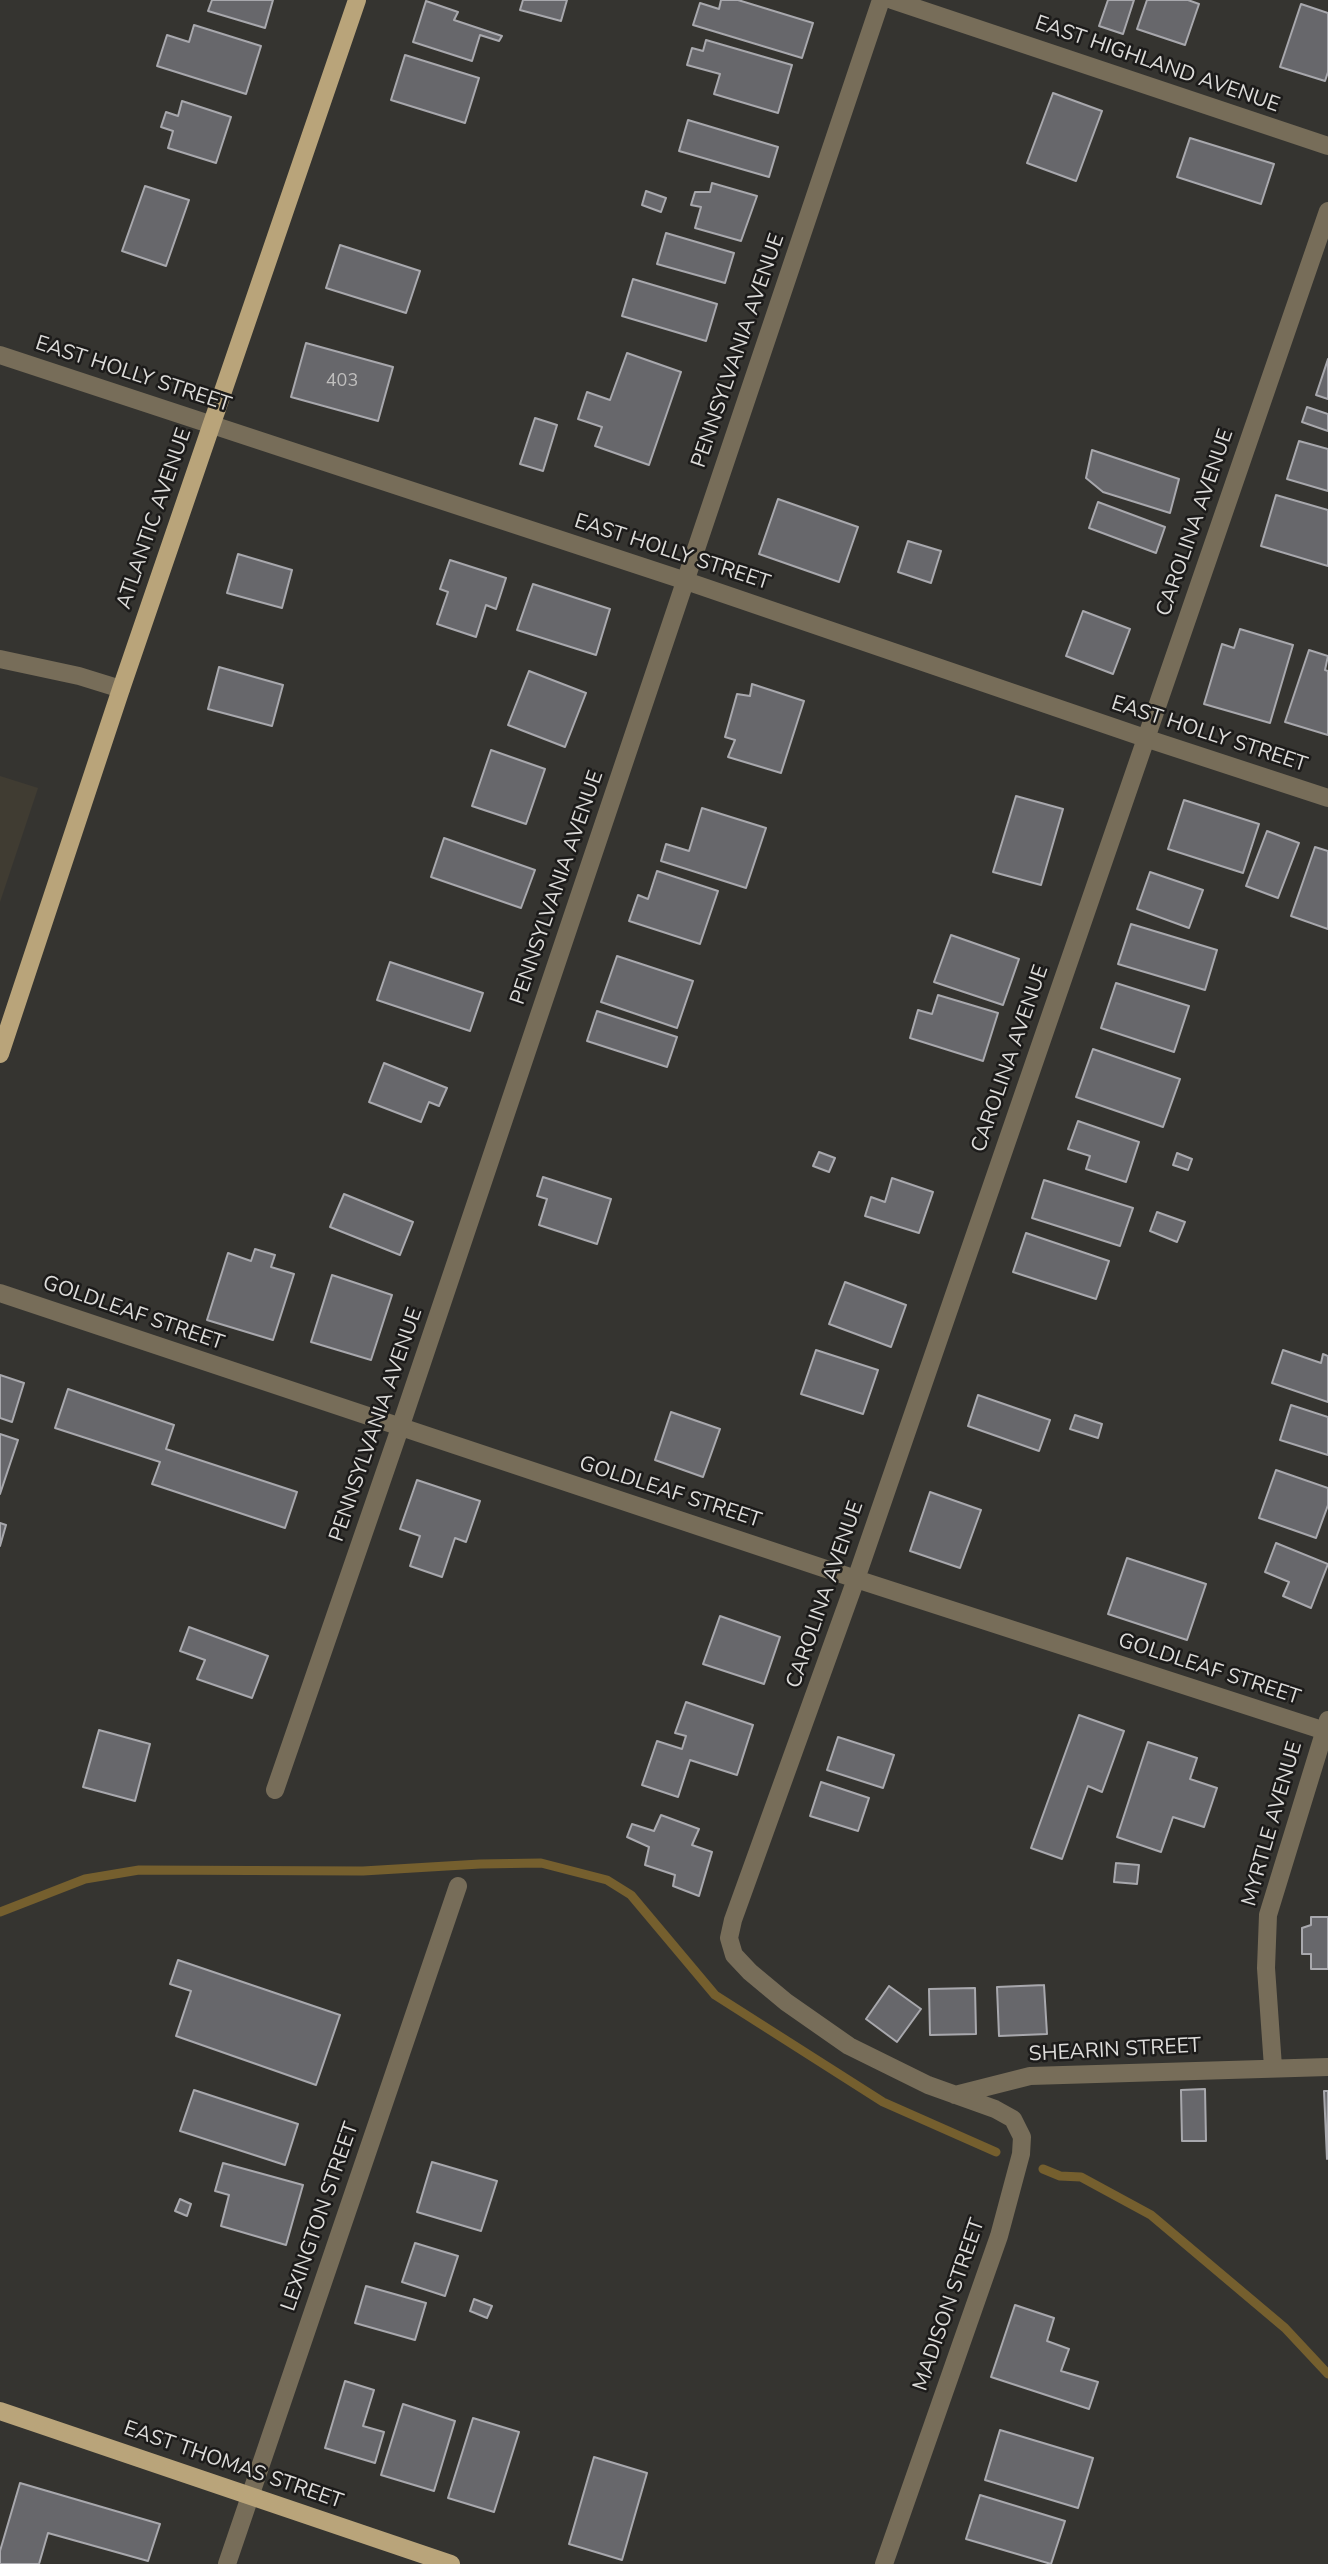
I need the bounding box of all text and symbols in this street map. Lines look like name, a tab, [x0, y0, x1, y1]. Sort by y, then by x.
street label: EAST HIGHLAND AVENUE	[1031, 11, 1283, 119]
street label: PENNSYLVANIA AVENUE	[687, 231, 791, 471]
street label: EAST HOLLY STREET	[32, 331, 234, 419]
house number: 403	[326, 371, 358, 393]
street label: ATLANTIC AVENUE	[112, 425, 198, 613]
street label: CAROLINA AVENUE	[1152, 426, 1240, 620]
street label: EAST HOLLY STREET	[571, 509, 773, 597]
street label: EAST HOLLY STREET	[1108, 691, 1310, 779]
street label: PENNSYLVANIA AVENUE	[506, 768, 610, 1008]
street label: CAROLINA AVENUE	[967, 962, 1055, 1156]
street label: GOLDLEAF STREET	[39, 1271, 227, 1357]
street label: PENNSYLVANIA AVENUE	[325, 1305, 429, 1545]
street label: GOLDLEAF STREET	[576, 1452, 764, 1534]
street label: CAROLINA AVENUE	[782, 1498, 870, 1692]
street label: GOLDLEAF STREET	[1115, 1629, 1303, 1711]
street label: MYRTLE AVENUE	[1237, 1739, 1309, 1909]
street label: SHEARIN STREET	[1028, 2034, 1202, 2068]
street label: LEXINGTON STREET	[277, 2119, 365, 2315]
street label: MADISON STREET	[909, 2216, 991, 2394]
street label: EAST THOMAS STREET	[120, 2417, 346, 2515]

